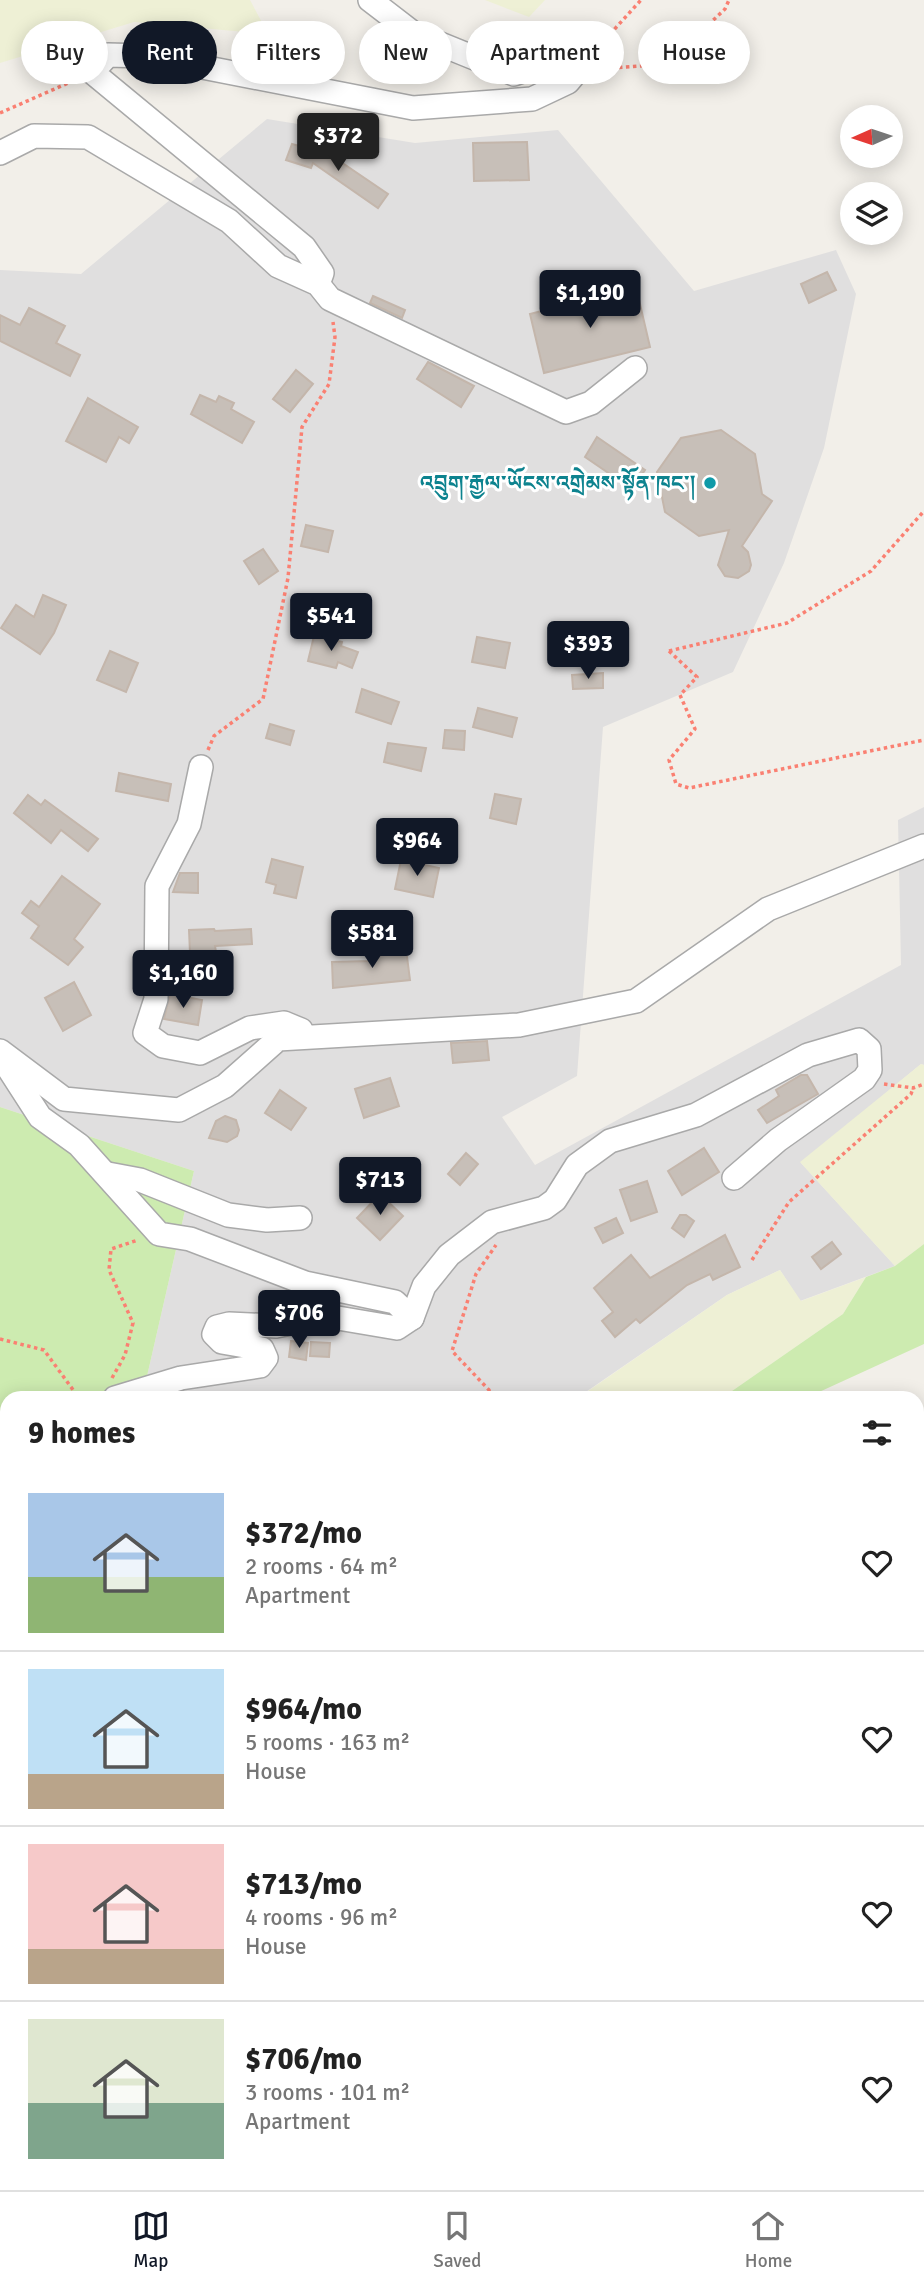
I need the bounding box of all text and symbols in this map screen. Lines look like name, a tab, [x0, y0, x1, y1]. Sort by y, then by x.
chip: Buy	[21, 21, 108, 84]
chip: Rent	[122, 21, 217, 84]
chip: Filters	[231, 21, 345, 84]
chip: New	[359, 21, 452, 84]
chip: Apartment	[466, 21, 624, 84]
chip: House	[638, 21, 750, 84]
north arrow	[840, 105, 903, 168]
map controls	[840, 105, 903, 245]
pin: $372	[297, 114, 379, 173]
text: $372	[313, 121, 363, 150]
button: layers	[840, 182, 903, 245]
pin: $1,190	[533, 270, 647, 330]
text: $1,190	[556, 278, 624, 307]
place label: འབྲུག་རྒྱལ་ཡོངས་འགྲེམས་སྟོན་ཁང་།	[420, 466, 696, 501]
marker: འབྲུག་རྒྱལ་ཡོངས་འགྲེམས་སྟོན་ཁང་།	[702, 475, 718, 491]
pin: $541	[290, 594, 372, 653]
text: $541	[306, 601, 356, 630]
pin: $393	[547, 622, 629, 681]
text: $393	[563, 629, 613, 658]
pin: $964	[376, 818, 458, 878]
text: $964	[392, 826, 442, 855]
pin: $581	[331, 911, 413, 970]
text: $581	[347, 918, 397, 947]
pin: $1,160	[126, 950, 240, 1010]
text: $1,160	[149, 958, 217, 987]
pin: $713	[339, 1158, 421, 1217]
text: $713	[355, 1165, 405, 1194]
pin: $706	[258, 1290, 340, 1350]
text: $706	[274, 1298, 324, 1327]
icon: filters	[858, 1414, 896, 1452]
text: 9 homes	[28, 1415, 135, 1452]
text: $372/mo	[245, 1515, 362, 1552]
icon: home	[84, 1521, 168, 1605]
icon: heart	[858, 1544, 896, 1582]
text: 2 rooms · 64 m²	[245, 1552, 398, 1581]
text: Apartment	[245, 1581, 350, 1610]
text: $964/mo	[245, 1691, 362, 1728]
icon: home	[84, 1697, 168, 1781]
icon: heart	[858, 1720, 896, 1758]
text: 5 rooms · 163 m²	[245, 1728, 410, 1757]
text: House	[245, 1757, 307, 1786]
text: $713/mo	[245, 1866, 362, 1903]
icon: home	[84, 1872, 168, 1956]
icon: heart	[858, 1895, 896, 1933]
text: 4 rooms · 96 m²	[245, 1903, 398, 1932]
text: House	[245, 1932, 307, 1961]
text: $706/mo	[245, 2041, 362, 2078]
icon: home	[84, 2047, 168, 2131]
icon: heart	[858, 2070, 896, 2108]
text: 3 rooms · 101 m²	[245, 2078, 410, 2107]
text: Apartment	[245, 2107, 350, 2136]
tab: Map	[132, 2207, 170, 2273]
tab: Saved	[433, 2207, 481, 2273]
tab: Home	[745, 2207, 792, 2273]

